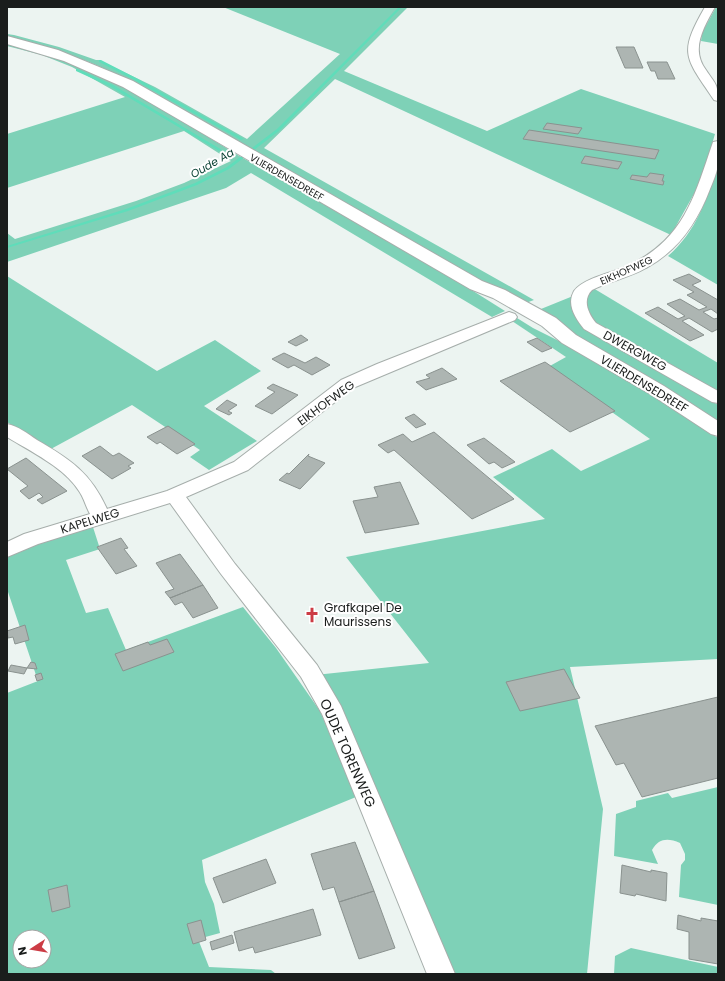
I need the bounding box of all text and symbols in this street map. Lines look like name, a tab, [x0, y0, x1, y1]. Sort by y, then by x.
water label: Oude Aa	[187, 144, 237, 182]
street label: VLIERDENSEDREEF	[247, 150, 327, 205]
street label: EIKHOFWEG	[598, 252, 655, 289]
street label: DWERGWEG	[600, 326, 670, 375]
street label: VLIERDENSEDREEF	[597, 351, 692, 417]
street label: EIKHOFWEG	[293, 376, 358, 429]
street label: KAPELWEG	[58, 504, 121, 538]
place label: Grafkapel De Maurissens	[324, 599, 402, 630]
church icon: Grafkapel De Maurissens	[303, 606, 321, 624]
street label: OUDE TORENWEG	[315, 695, 381, 811]
north arrow	[12, 929, 52, 969]
text: N	[14, 945, 31, 957]

